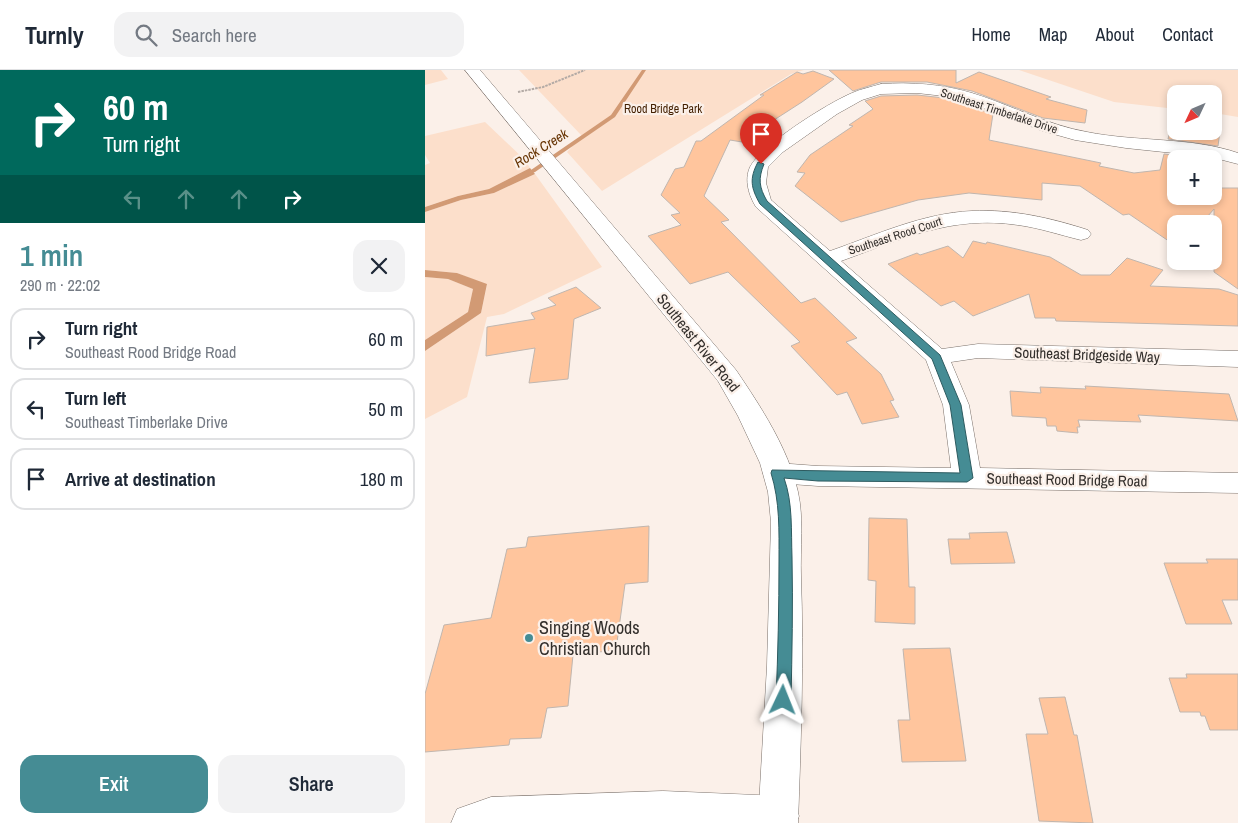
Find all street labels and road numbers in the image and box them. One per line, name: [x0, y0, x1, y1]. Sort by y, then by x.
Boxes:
street label: Southeast Timberlake Drive: [938, 85, 1060, 137]
street label: Southeast Rood Court: [846, 213, 944, 259]
street label: Southeast River Road: [652, 289, 745, 396]
street label: Southeast Bridgeside Way: [1014, 341, 1161, 368]
street label: Southeast Rood Bridge Road: [986, 468, 1148, 491]

